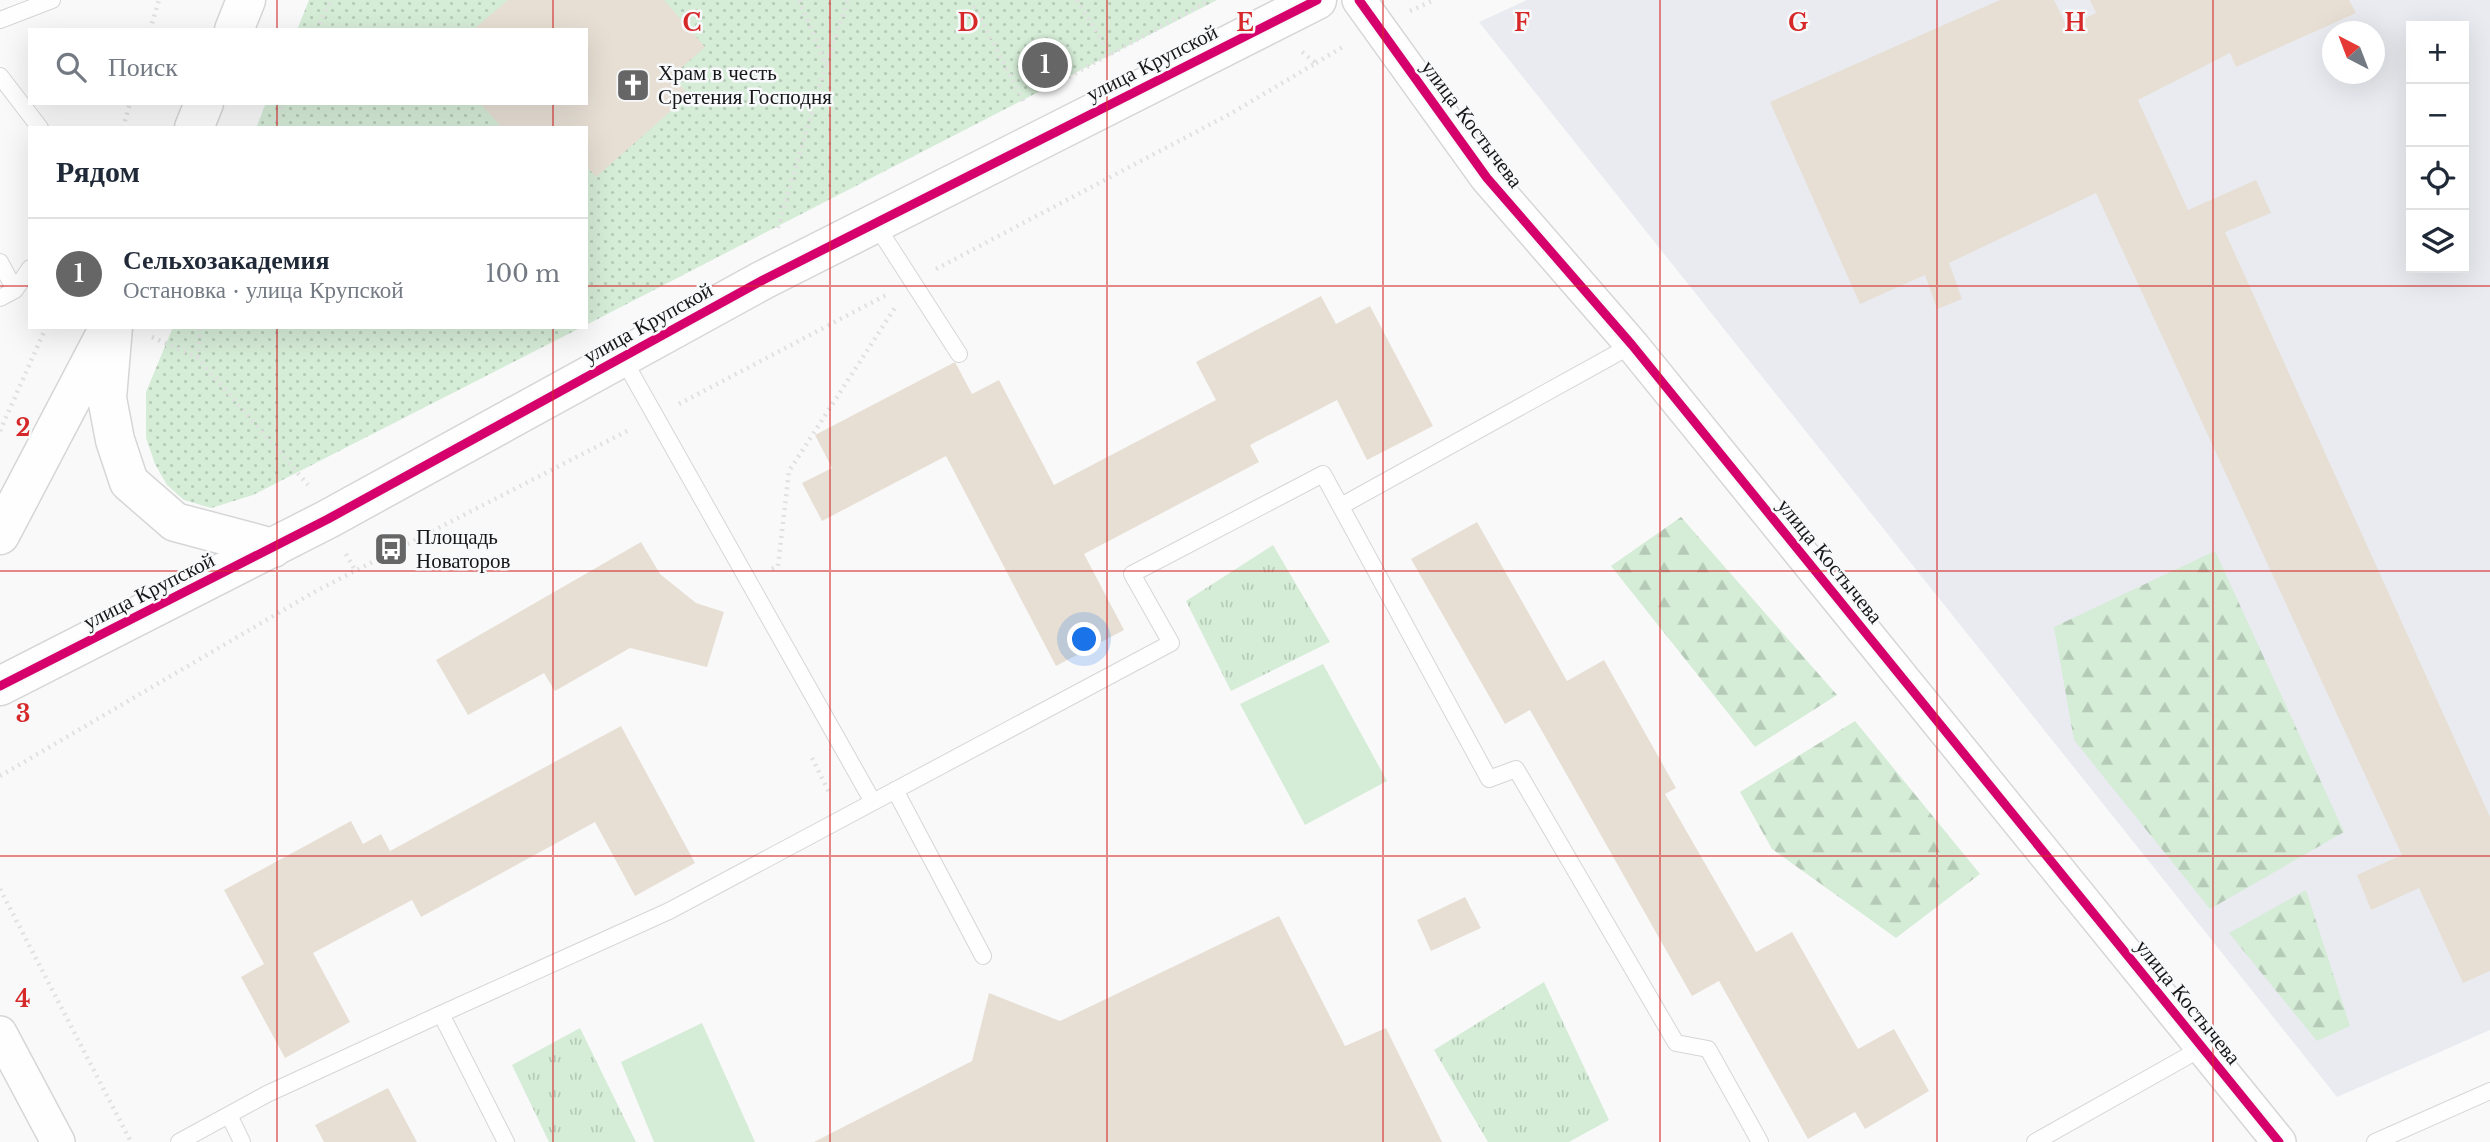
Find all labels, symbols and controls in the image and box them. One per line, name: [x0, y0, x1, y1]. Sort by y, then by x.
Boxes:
text: C: [683, 9, 701, 37]
text: D: [957, 9, 979, 37]
text: E: [1236, 9, 1254, 37]
text: F: [1514, 9, 1530, 37]
text: G: [1788, 9, 1808, 37]
text: H: [2064, 9, 2086, 37]
street label: улица Крупской: [1082, 19, 1222, 107]
north arrow: [2322, 21, 2385, 84]
map controls: [2406, 21, 2469, 273]
button: +: [2406, 21, 2469, 84]
search box: [28, 28, 588, 105]
pin: 1: [1022, 39, 1068, 91]
icon: search: [52, 48, 90, 86]
text: Поиск: [108, 51, 178, 83]
street label: улица Костычева: [1415, 55, 1529, 194]
place label: Храм в честь Сретения Господня: [658, 60, 832, 110]
church icon: Храм в честь Сретения Господня: [614, 66, 652, 104]
button: −: [2406, 84, 2469, 147]
button: locate: [2406, 147, 2469, 210]
text: Рядом: [56, 153, 140, 190]
button: layers: [2406, 210, 2469, 273]
text: Сельхозакадемия: [123, 244, 329, 276]
text: 1: [74, 260, 84, 288]
text: 100 m: [486, 260, 560, 288]
text: Остановка · улица Крупской: [123, 276, 404, 304]
street label: улица Крупской: [579, 277, 717, 369]
text: 2: [16, 414, 30, 442]
street label: улица Костычева: [1772, 493, 1889, 629]
place label: Площадь Новаторов: [416, 524, 510, 574]
bus stop icon: Площадь Новаторов: [372, 530, 410, 568]
street label: улица Крупской: [79, 547, 219, 635]
your location: [1067, 622, 1101, 656]
text: 3: [16, 700, 30, 728]
street label: улица Костычева: [2130, 934, 2247, 1070]
text: 4: [15, 985, 31, 1013]

